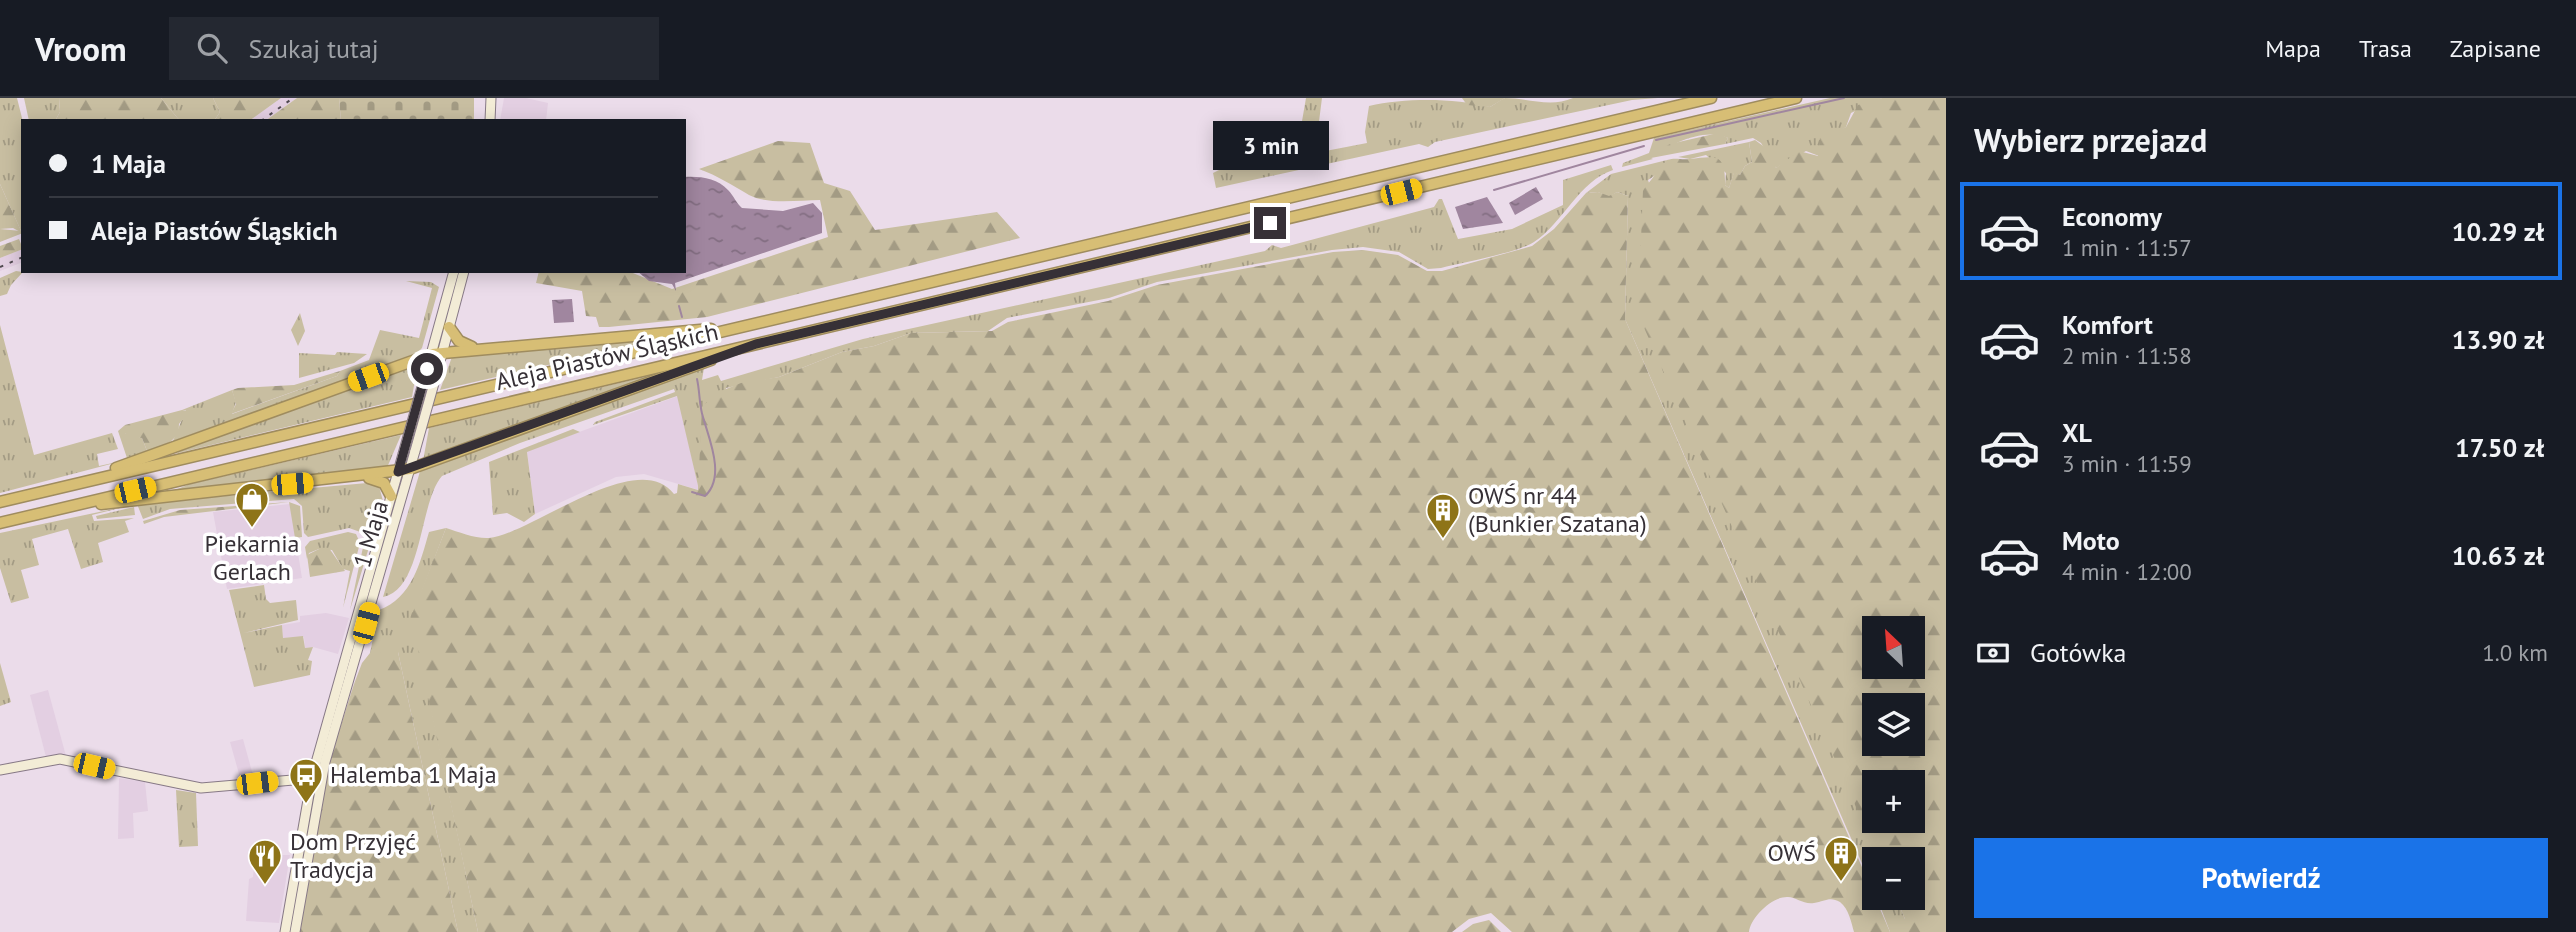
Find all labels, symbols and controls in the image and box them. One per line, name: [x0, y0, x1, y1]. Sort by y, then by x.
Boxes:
search box: [169, 17, 659, 80]
text: Vroom: [35, 27, 127, 70]
icon: search: [193, 29, 231, 67]
text: Szukaj tutaj: [249, 32, 379, 65]
text: Mapa: [2265, 33, 2321, 64]
text: Trasa: [2359, 33, 2412, 64]
text: Zapisane: [2450, 33, 2541, 64]
text: Wybierz przejazd: [1974, 119, 2207, 161]
callout: 3 min: [1212, 122, 1328, 170]
text: 3 min: [1243, 131, 1299, 160]
text: 1 Maja: [91, 147, 166, 180]
car: [1379, 177, 1424, 207]
icon: car: [1978, 200, 2041, 263]
text: Economy: [2062, 200, 2162, 233]
route end: [1254, 207, 1286, 239]
text: Aleja Piastów Śląskich: [91, 214, 338, 247]
text: 10.29 zł: [2452, 215, 2544, 248]
text: 1 min · 11:57: [2062, 233, 2192, 262]
icon: car: [1978, 308, 2041, 371]
text: Komfort: [2062, 308, 2153, 341]
street label: Aleja Piastów Śląskich: [493, 316, 721, 397]
text: 13.90 zł: [2452, 323, 2544, 356]
text: 2 min · 11:58: [2062, 341, 2192, 370]
route start: [411, 353, 443, 385]
car: [345, 360, 392, 394]
icon: car: [1978, 416, 2041, 479]
text: XL: [2062, 416, 2092, 449]
text: 17.50 zł: [2455, 431, 2544, 464]
text: 3 min · 11:59: [2062, 449, 2192, 478]
car: [271, 472, 314, 496]
car: [113, 475, 158, 505]
shop icon: Piekarnia Gerlach: [233, 480, 271, 529]
place label: OWŚ nr 44 (Bunkier Szatana): [1468, 480, 1647, 539]
building icon: OWŚ nr 44 (Bunkier Szatana): [1424, 491, 1462, 540]
street label: 1 Maja: [346, 497, 395, 571]
icon: car: [1978, 524, 2041, 587]
text: Moto: [2062, 524, 2120, 557]
place label: Piekarnia Gerlach: [204, 528, 300, 587]
text: 10.63 zł: [2452, 539, 2544, 572]
text: 4 min · 12:00: [2062, 557, 2192, 586]
car: [351, 600, 382, 646]
north arrow: [1862, 616, 1925, 679]
map controls: [1862, 616, 1925, 910]
icon: cash: [1974, 634, 2012, 672]
text: Gotówka: [2030, 636, 2127, 669]
text: 1.0 km: [2482, 638, 2548, 667]
button: layers: [1862, 693, 1925, 756]
car: [72, 751, 117, 781]
bus stop icon: Halemba 1 Maja: [287, 756, 325, 805]
place label: Halemba 1 Maja: [330, 759, 497, 790]
car: [235, 770, 280, 796]
button: +: [1862, 770, 1925, 833]
place label: Dom Przyjęć Tradycja: [290, 826, 416, 885]
building icon: OWŚ: [1822, 834, 1860, 883]
restaurant icon: Dom Przyjęć Tradycja: [246, 837, 284, 886]
place label: OWŚ: [1767, 837, 1816, 868]
button: Potwierdź: [1974, 838, 2548, 918]
button: −: [1862, 847, 1925, 910]

